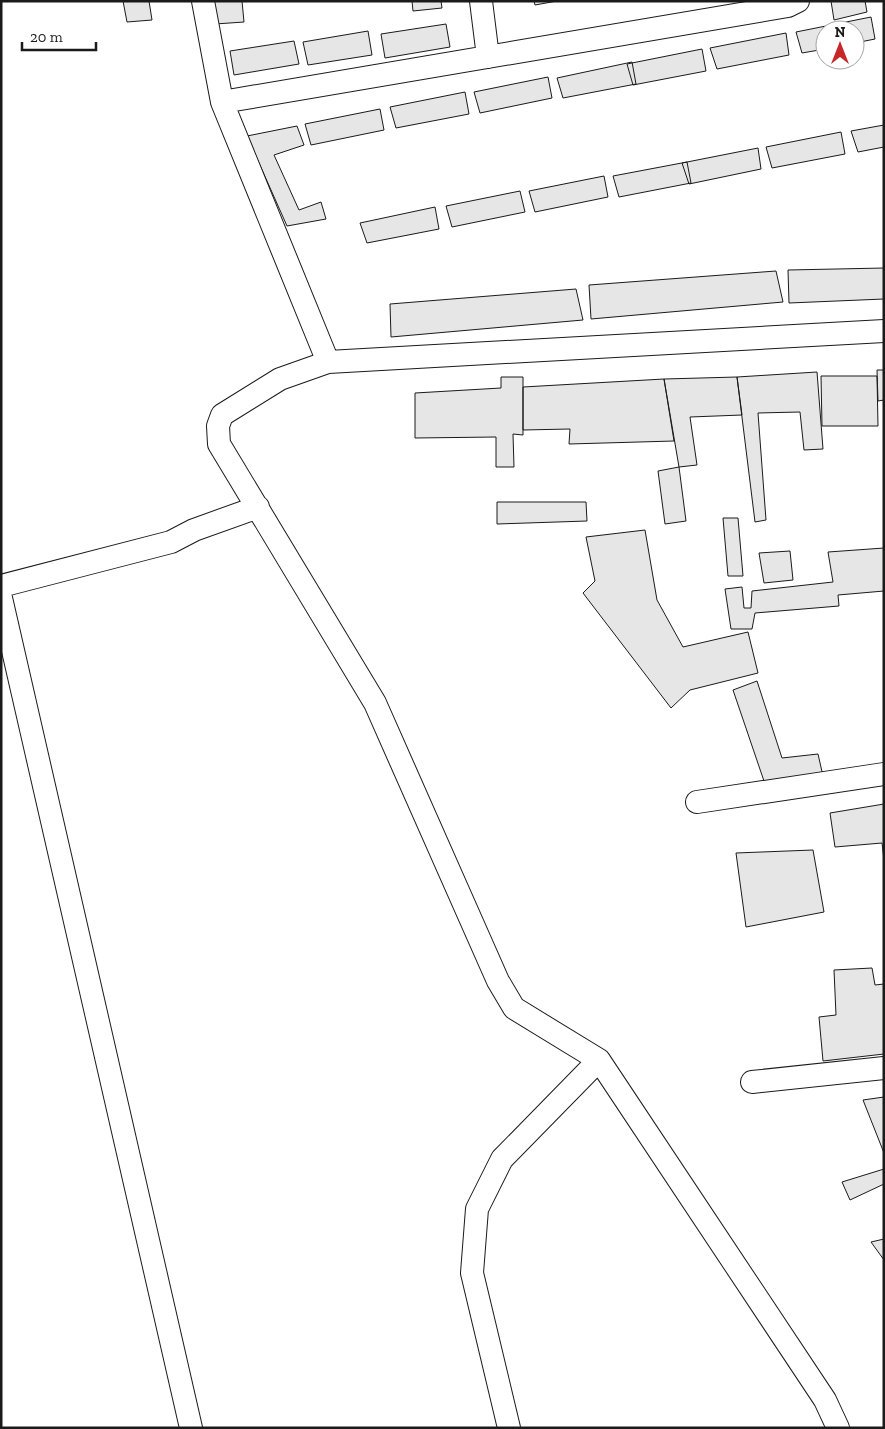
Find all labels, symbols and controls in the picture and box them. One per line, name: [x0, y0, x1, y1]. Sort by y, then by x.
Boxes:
scale bar: [22, 20, 96, 52]
north arrow: [815, 20, 865, 70]
text: N: [835, 24, 846, 41]
text: 20 m: [30, 28, 63, 46]

